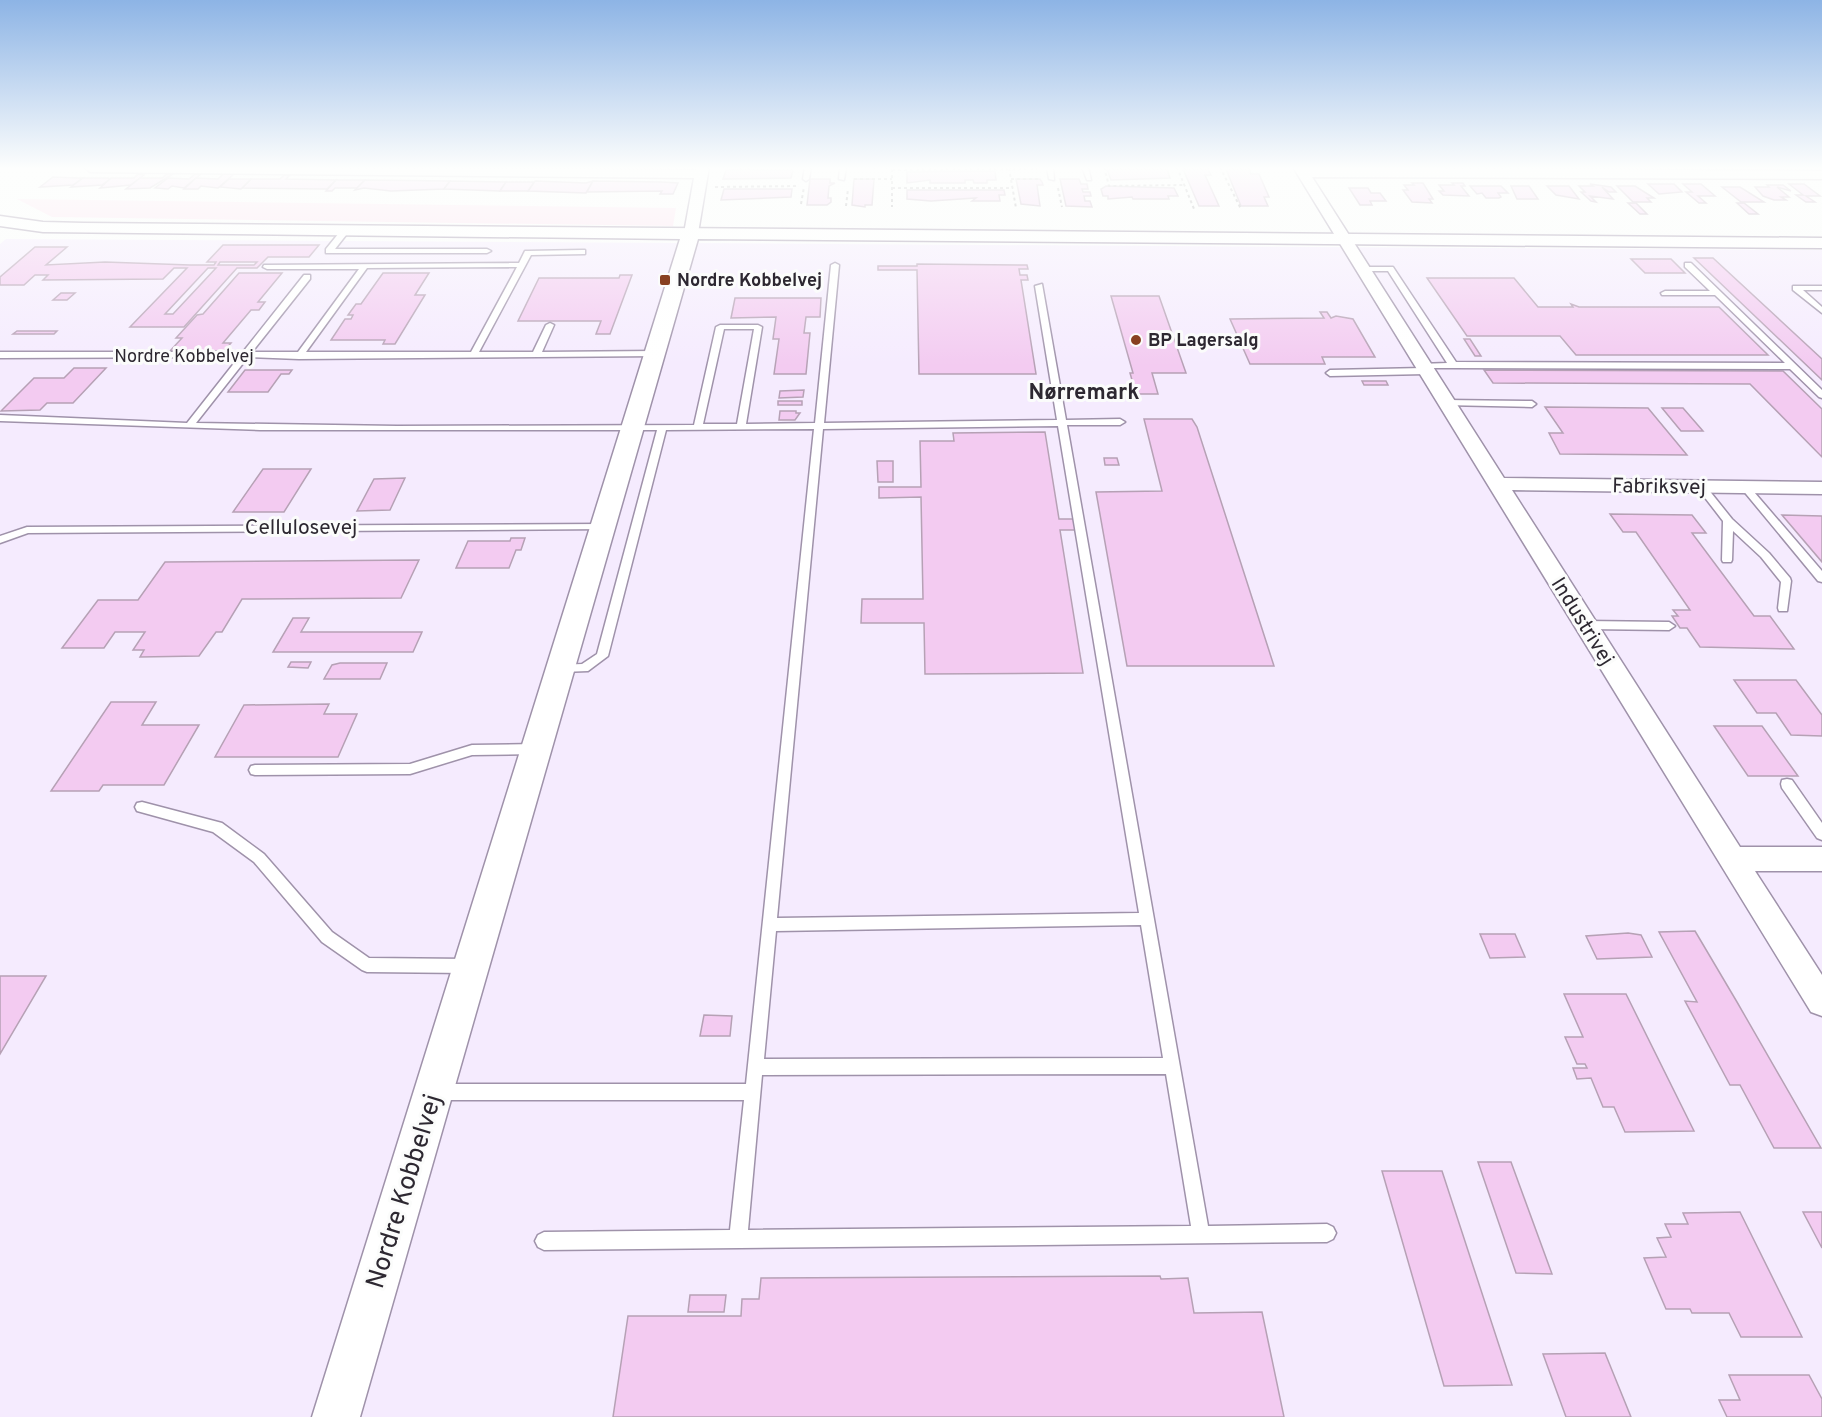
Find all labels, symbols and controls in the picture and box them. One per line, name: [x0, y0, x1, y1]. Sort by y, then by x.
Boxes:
place label: Nordre Kobbelvej: [677, 270, 822, 293]
marker: Nordre Kobbelvej: [658, 273, 672, 287]
place label: BP Lagersalg: [1148, 330, 1259, 353]
marker: BP Lagersalg: [1129, 333, 1143, 347]
street label: Nordre Kobbelvej: [114, 346, 254, 369]
district label: Nørremark: [1029, 380, 1139, 407]
street label: Fabriksvej: [1612, 473, 1706, 502]
street label: Cellulosevej: [245, 515, 357, 542]
street label: Industrivej: [1544, 573, 1619, 671]
street label: Nordre Kobbelvej: [360, 1090, 451, 1293]

